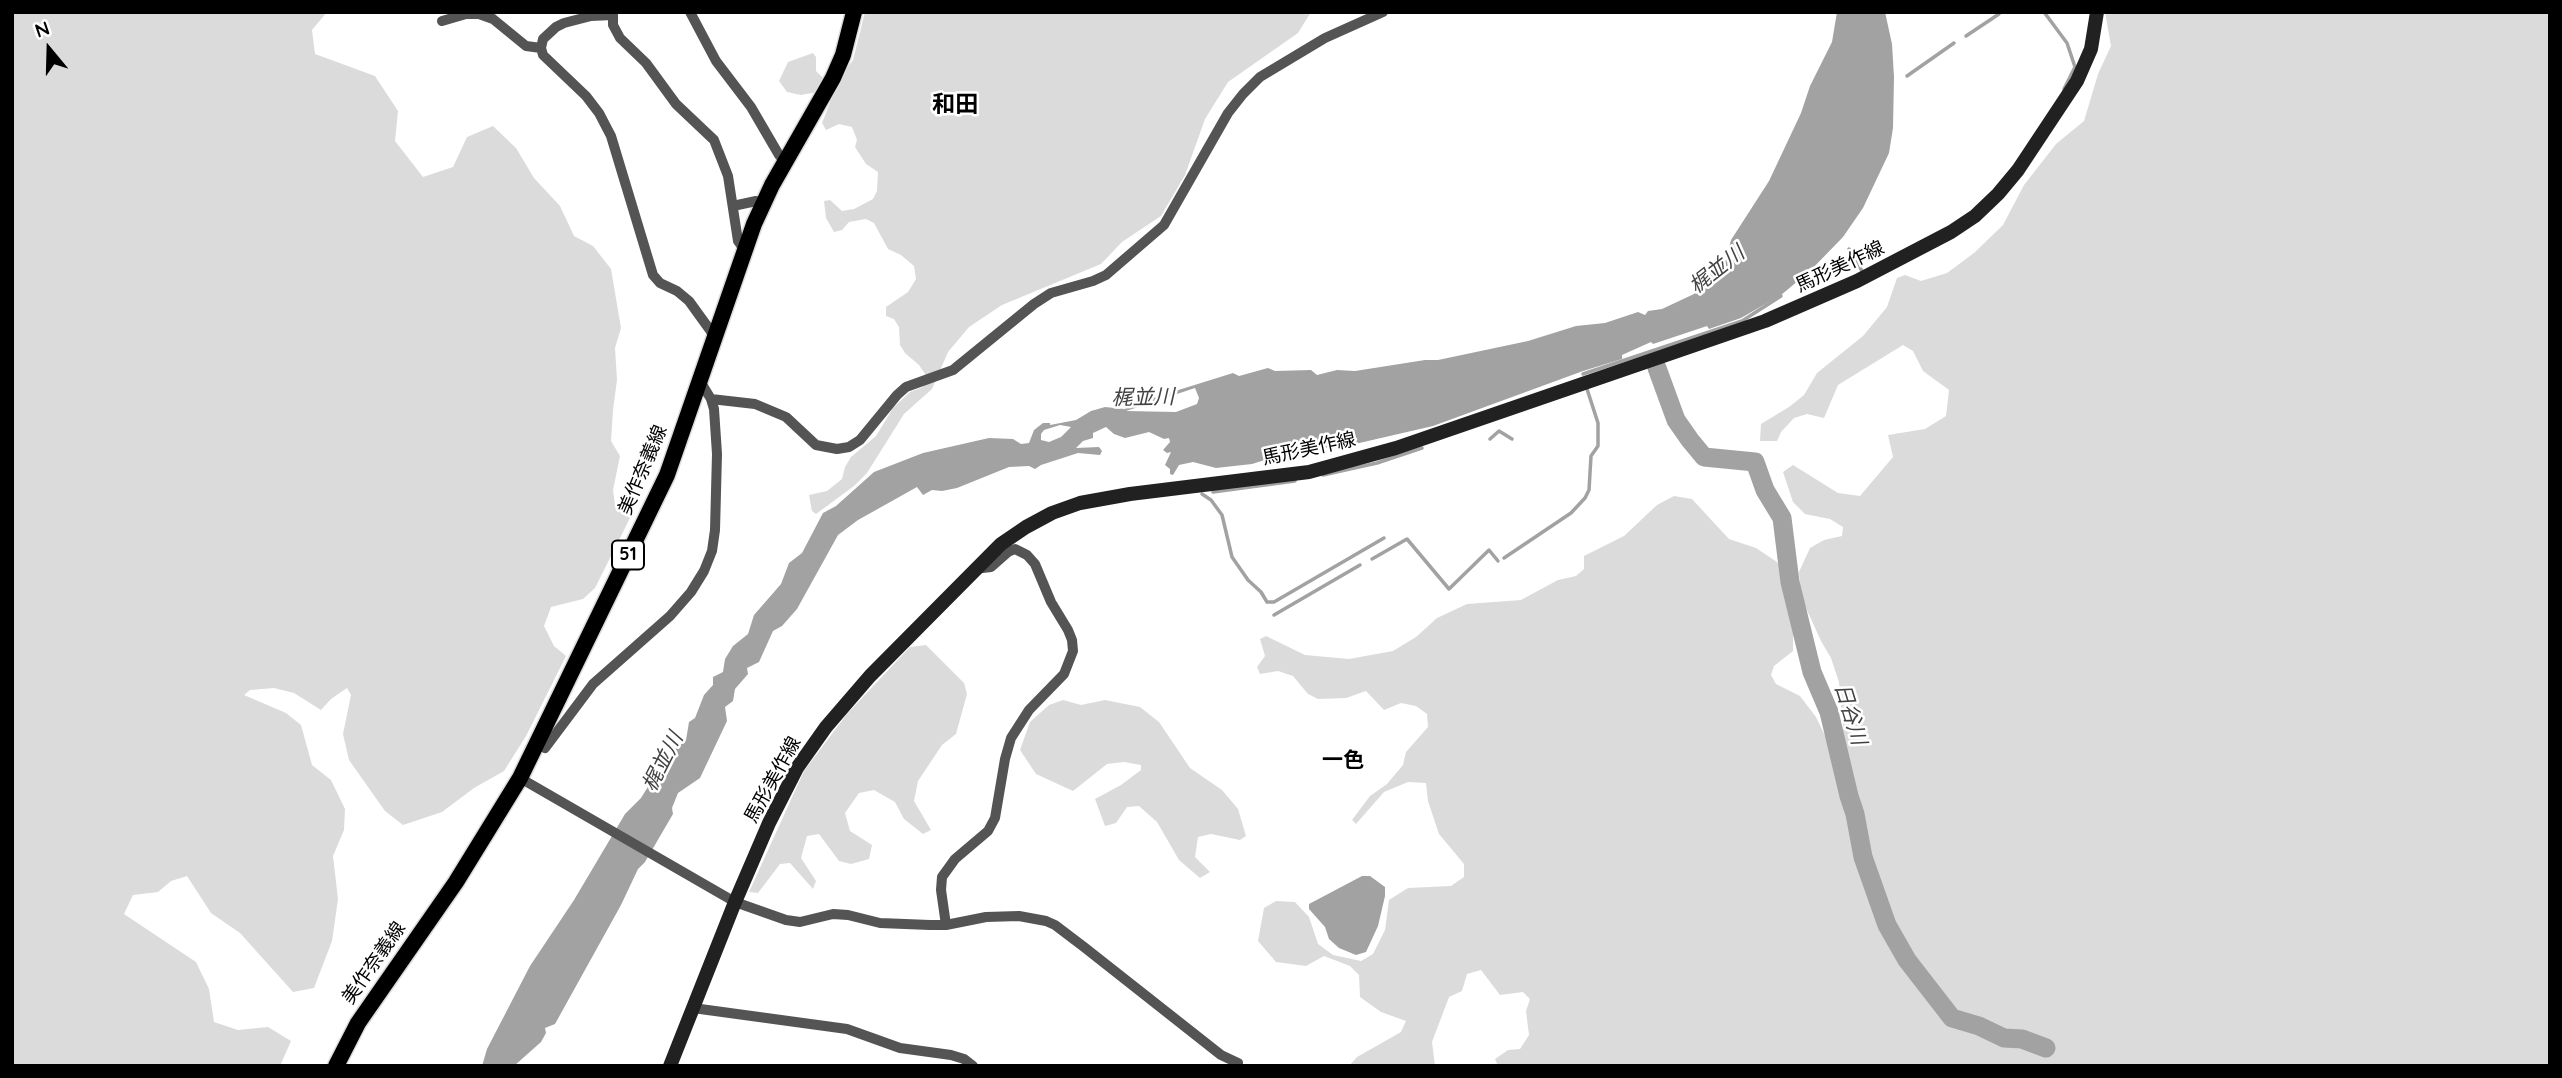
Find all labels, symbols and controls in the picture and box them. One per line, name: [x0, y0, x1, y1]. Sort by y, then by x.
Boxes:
north arrow: [14, 14, 84, 84]
text: N: [32, 16, 53, 43]
district label: 和田: [932, 91, 978, 119]
street label: 馬形美作線: [1792, 237, 1888, 297]
water label: 梶並川: [1684, 241, 1750, 299]
water label: 梶並川: [1111, 385, 1175, 411]
street label: 美作奈義線: [614, 422, 672, 518]
street label: 馬形美作線: [1260, 428, 1358, 470]
road number: 51: [612, 540, 644, 570]
water label: 日谷川: [1829, 680, 1871, 748]
water label: 梶並川: [637, 728, 689, 796]
street label: 馬形美作線: [740, 733, 806, 827]
district label: 一色: [1322, 748, 1364, 774]
street label: 美作奈義線: [337, 918, 411, 1008]

